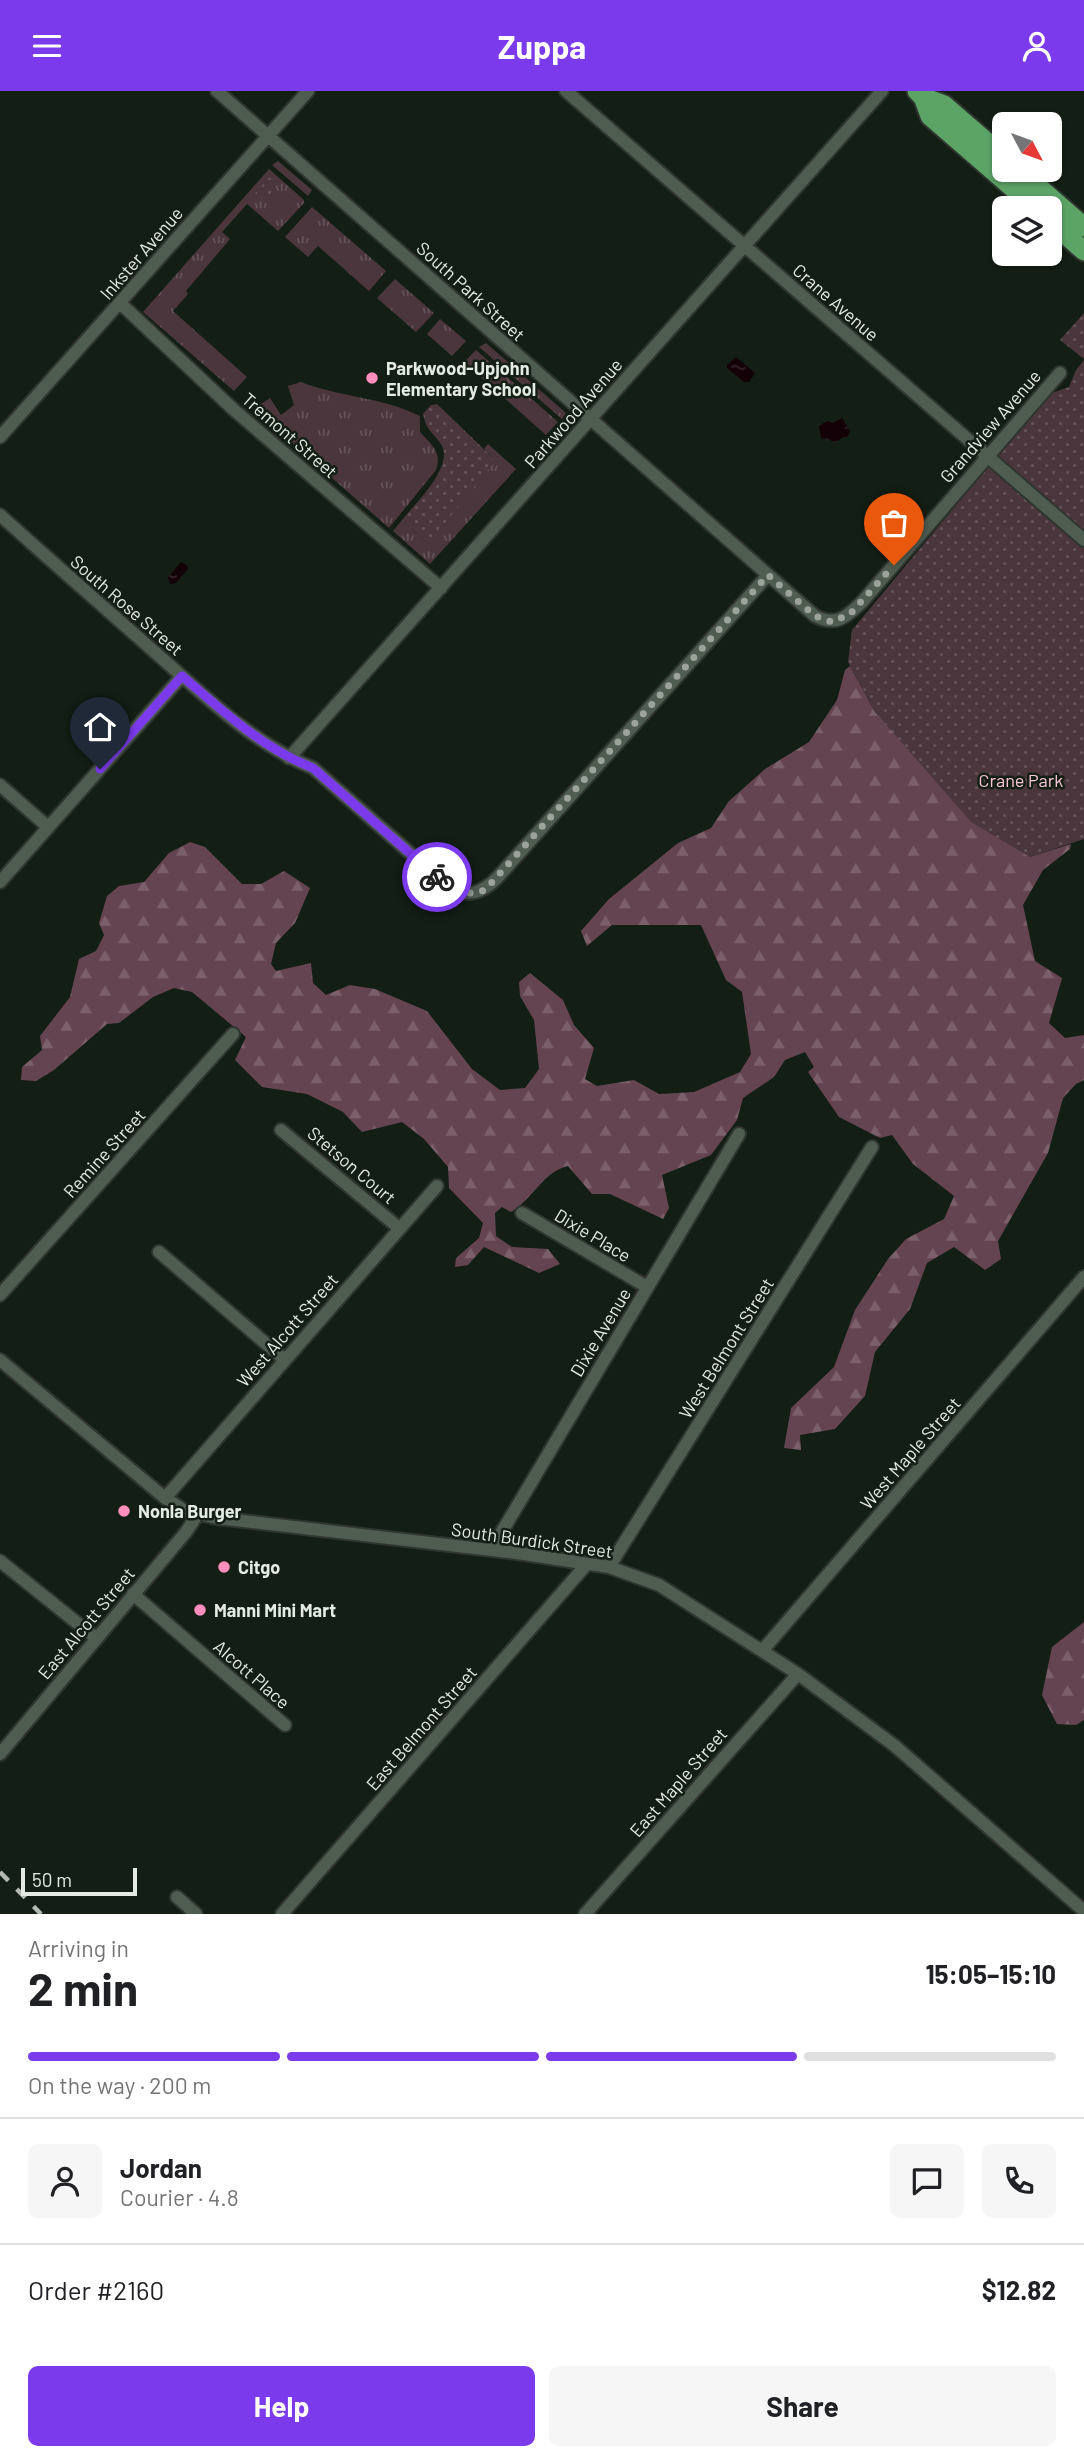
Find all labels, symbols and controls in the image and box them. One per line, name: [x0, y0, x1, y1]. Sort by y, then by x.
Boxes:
icon: menu: [28, 27, 66, 65]
text: Zuppa: [498, 27, 586, 65]
icon: person: [1018, 27, 1056, 65]
north arrow: [992, 112, 1062, 182]
map controls: [992, 112, 1062, 266]
button: layers: [992, 196, 1062, 266]
street label: Inkster Avenue: [95, 202, 187, 304]
street label: South Park Street: [412, 237, 530, 345]
street label: Crane Avenue: [789, 259, 883, 345]
street label: Parkwood Avenue: [519, 354, 627, 472]
place label: Parkwood-Upjohn Elementary School: [386, 357, 536, 400]
street label: Grandview Avenue: [935, 365, 1045, 487]
marker: Parkwood-Upjohn Elementary School: [364, 370, 380, 386]
street label: Tremont Street: [238, 388, 342, 482]
pin: [864, 493, 924, 565]
icon: bag: [875, 504, 913, 542]
street label: South Rose Street: [66, 550, 188, 660]
pin: [70, 697, 130, 769]
icon: home: [81, 708, 119, 746]
park label: Crane Park: [979, 769, 1063, 791]
courier: [402, 842, 472, 912]
icon: bike: [418, 858, 456, 896]
street label: Remine Street: [58, 1104, 150, 1202]
street label: Stetson Court: [303, 1122, 401, 1208]
street label: Dixie Place: [551, 1204, 635, 1266]
street label: West Alcott Street: [232, 1269, 342, 1391]
street label: West Belmont Street: [674, 1274, 778, 1422]
street label: Dixie Avenue: [565, 1284, 635, 1380]
street label: West Maple Street: [855, 1392, 965, 1514]
place label: Nonla Burger: [138, 1500, 242, 1522]
marker: Nonla Burger: [116, 1503, 132, 1519]
street label: South Burdick Street: [450, 1518, 614, 1562]
place label: Citgo: [238, 1556, 280, 1578]
marker: Citgo: [216, 1559, 232, 1575]
street label: East Alcott Street: [33, 1563, 139, 1683]
place label: Manni Mini Mart: [214, 1599, 336, 1621]
marker: Manni Mini Mart: [192, 1602, 208, 1618]
street label: Alcott Place: [209, 1635, 295, 1713]
street label: East Belmont Street: [361, 1661, 481, 1795]
street label: East Maple Street: [625, 1723, 731, 1841]
scale bar: [21, 1865, 136, 1897]
text: 50 m: [32, 1868, 72, 1891]
text: Arriving in: [28, 1934, 129, 1962]
text: 15:05–15:10: [925, 1958, 1056, 1989]
text: 2 min: [28, 1960, 138, 2015]
text: On the way · 200 m: [28, 2071, 211, 2099]
button: person: [28, 2144, 102, 2218]
button: chat: [890, 2144, 964, 2218]
button: phone: [982, 2144, 1056, 2218]
text: Jordan: [120, 2152, 202, 2183]
text: Courier · 4.8: [120, 2183, 239, 2211]
text: Order #2160: [28, 2274, 164, 2305]
text: $12.82: [982, 2274, 1056, 2305]
button: Help: [28, 2366, 535, 2446]
button: Share: [549, 2366, 1056, 2446]

